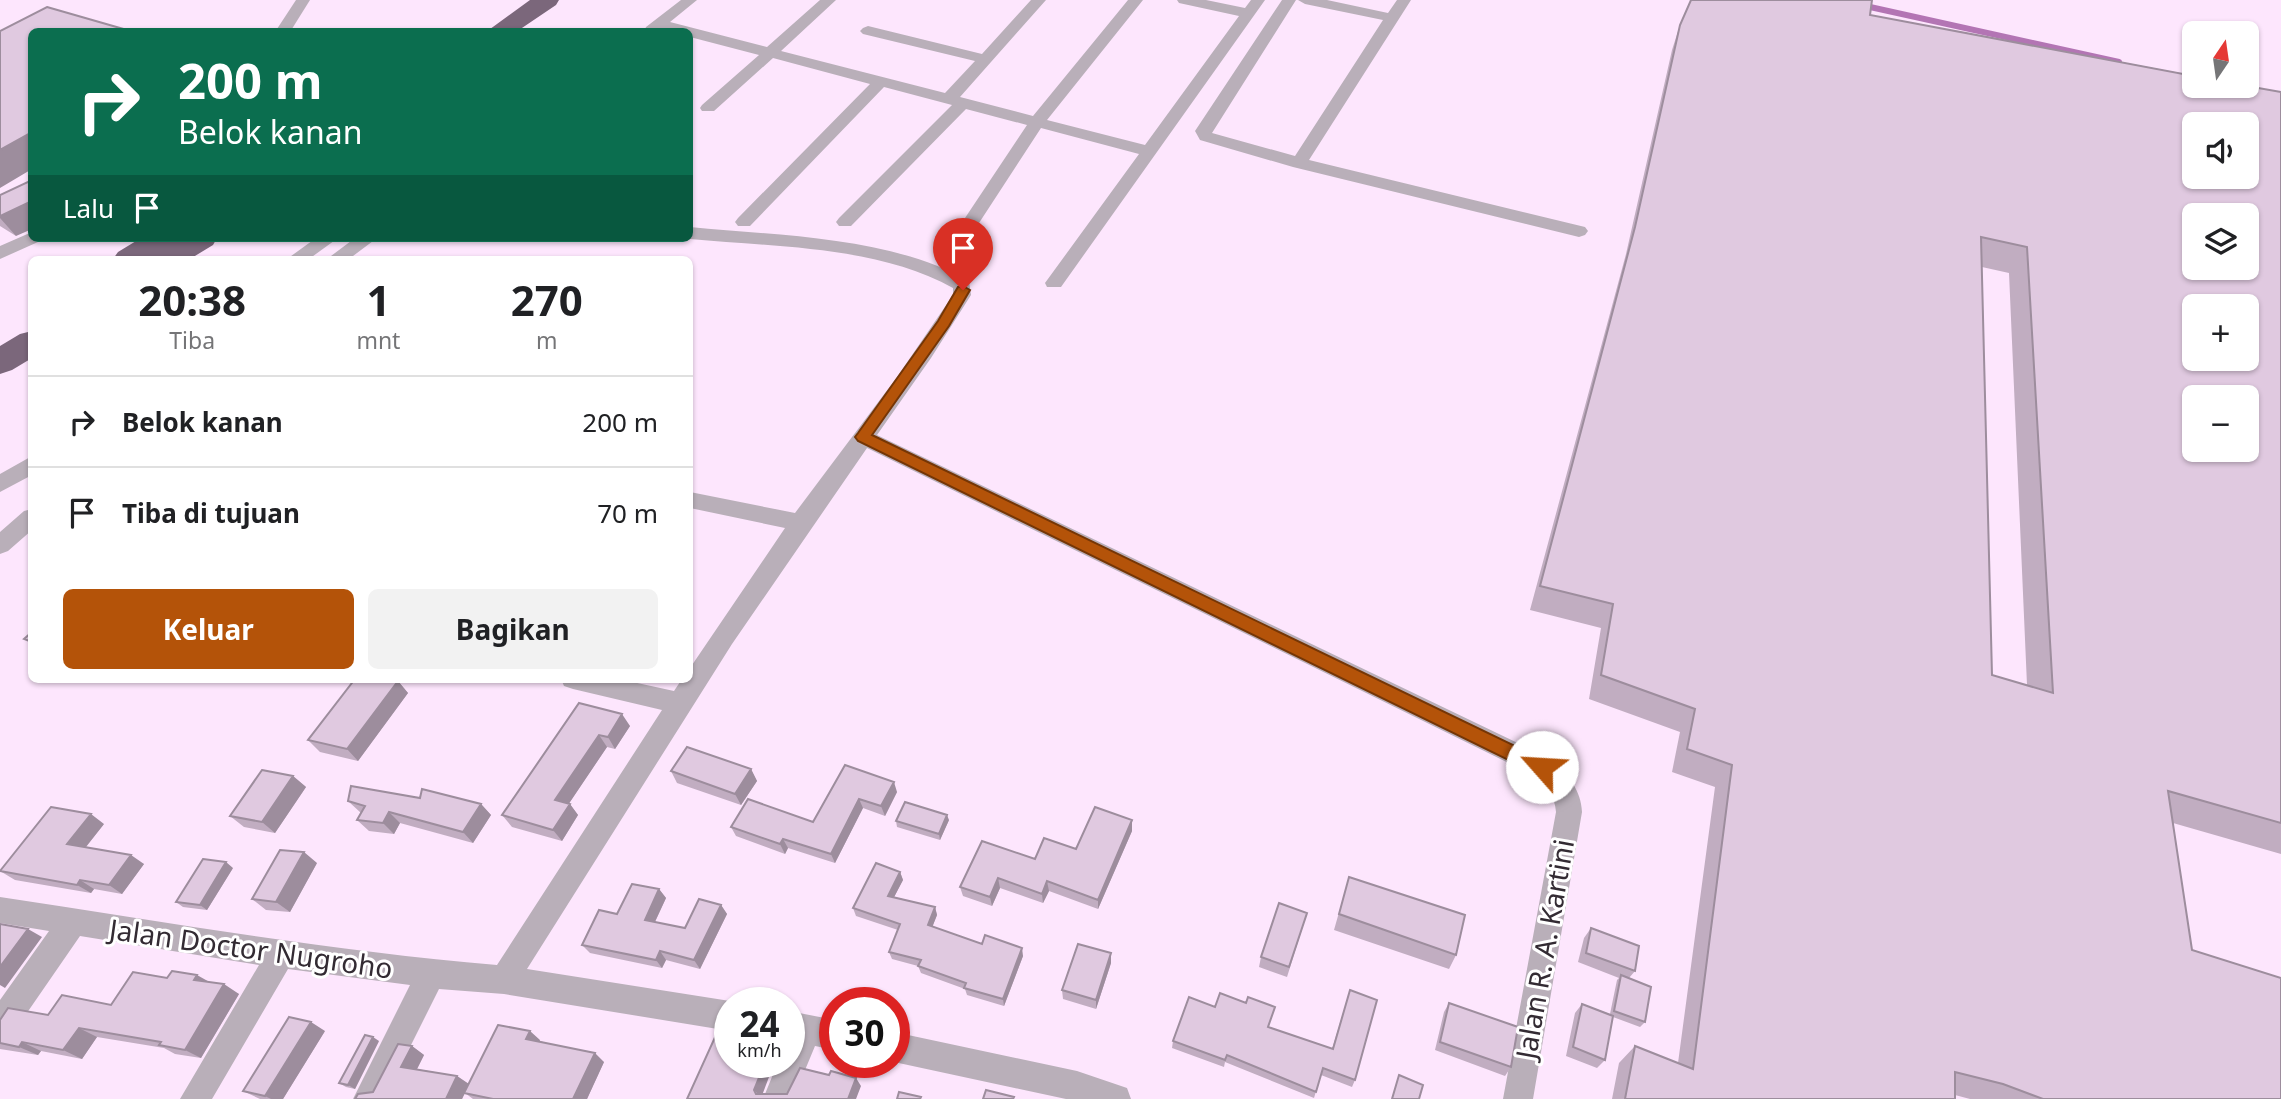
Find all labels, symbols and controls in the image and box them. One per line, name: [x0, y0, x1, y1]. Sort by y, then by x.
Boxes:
north arrow: [2182, 21, 2259, 98]
map controls: [2182, 21, 2259, 462]
text: 200 m: [178, 47, 323, 113]
icon: right: [63, 56, 154, 147]
text: Belok kanan: [178, 110, 362, 153]
button: sound: [2182, 112, 2259, 189]
icon: arrive: [128, 189, 166, 227]
text: Lalu: [63, 190, 114, 226]
button: layers: [2182, 203, 2259, 280]
pin: [933, 218, 993, 290]
icon: arrive: [944, 229, 982, 267]
text: 20:38: [138, 271, 246, 328]
text: 1: [366, 271, 390, 328]
text: 270: [511, 271, 583, 328]
button: +: [2182, 294, 2259, 371]
text: Tiba: [169, 324, 215, 356]
text: mnt: [356, 324, 400, 356]
text: m: [536, 324, 557, 356]
button: −: [2182, 385, 2259, 462]
icon: right: [63, 403, 101, 441]
text: Belok kanan: [122, 404, 283, 440]
text: 200 m: [582, 404, 658, 440]
icon: arrive: [63, 494, 101, 532]
text: Tiba di tujuan: [122, 495, 300, 531]
text: 70 m: [597, 495, 658, 531]
button: Keluar: [63, 589, 354, 669]
button: Bagikan: [368, 589, 658, 669]
position arrow: [1505, 730, 1579, 804]
street label: Jalan R. A. Kartini: [1505, 836, 1582, 1065]
street label: Jalan Doctor Nugroho: [104, 909, 395, 987]
speed limit sign: 30: [819, 987, 910, 1078]
text: 24: [739, 1000, 780, 1047]
text: km/h: [737, 1038, 782, 1062]

